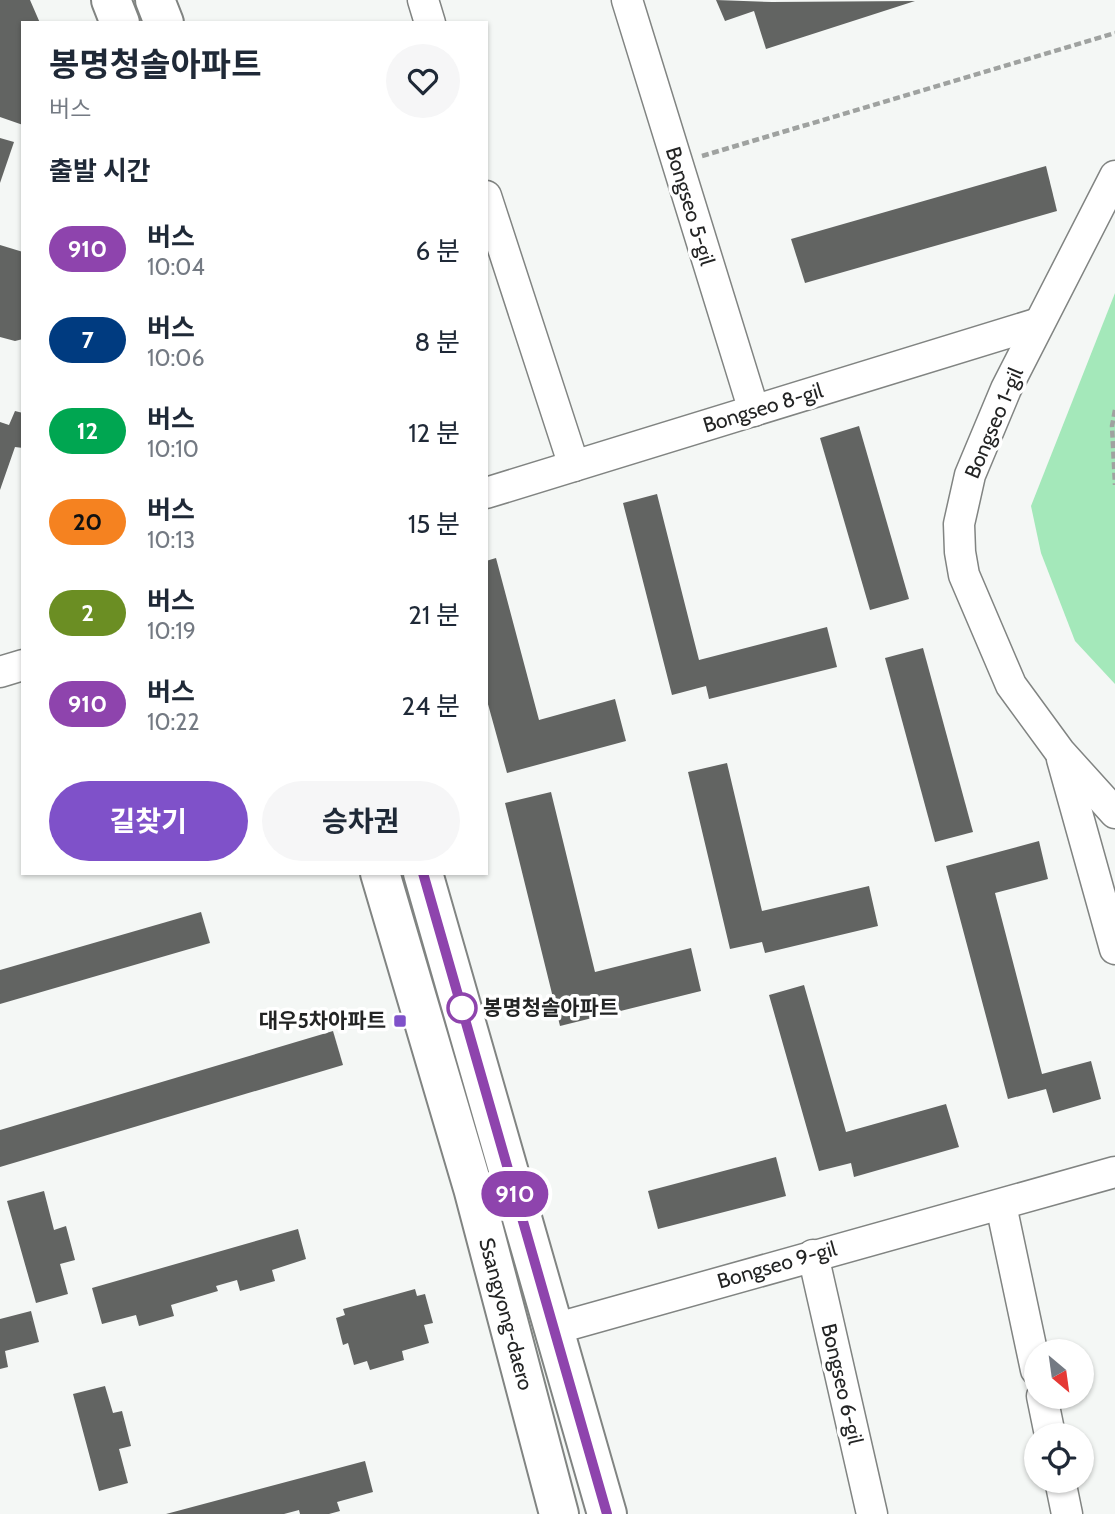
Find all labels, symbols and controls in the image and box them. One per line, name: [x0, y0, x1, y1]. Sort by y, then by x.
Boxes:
text: 봉명청솔아파트: [49, 44, 262, 84]
button: heart: [386, 44, 460, 118]
text: 버스: [49, 95, 91, 123]
street label: Bongseo 5-gil: [661, 144, 720, 268]
text: 출발 시간: [49, 155, 151, 187]
text: 버스: [147, 221, 195, 253]
text: 910: [68, 234, 107, 263]
text: 6 분: [415, 235, 460, 267]
text: 10:04: [147, 253, 205, 281]
text: 버스: [147, 312, 195, 344]
text: 7: [81, 325, 94, 354]
text: 8 분: [414, 326, 460, 358]
text: 10:06: [147, 344, 204, 372]
street label: Bongseo 1-gil: [959, 364, 1028, 482]
street label: Bongseo 8-gil: [700, 377, 826, 438]
text: 버스: [147, 403, 195, 435]
text: 12: [77, 416, 98, 445]
text: 12 분: [408, 417, 460, 449]
text: 10:10: [147, 435, 199, 463]
text: 버스: [147, 494, 195, 526]
text: 20: [73, 507, 102, 536]
text: 15 분: [408, 508, 460, 540]
text: 10:13: [147, 526, 195, 554]
text: 버스: [147, 585, 195, 617]
text: 2: [81, 598, 94, 627]
text: 21 분: [408, 599, 460, 631]
text: 10:19: [147, 617, 196, 645]
text: 버스: [147, 676, 195, 708]
text: 910: [68, 689, 107, 718]
text: 24 분: [402, 690, 460, 722]
text: 10:22: [147, 708, 199, 736]
button: 길찾기: [49, 781, 248, 861]
button: 승차권: [262, 781, 460, 861]
marker: 봉명청솔아파트: [447, 993, 477, 1023]
place label: 봉명청솔아파트: [483, 995, 618, 1020]
place label: 대우5차아파트: [259, 1008, 386, 1033]
marker: 대우5차아파트: [392, 1013, 408, 1029]
line badge: 910: [475, 1171, 555, 1217]
text: 910: [495, 1179, 535, 1208]
street label: Ssangyong-daero: [474, 1235, 539, 1393]
street label: Bongseo 9-gil: [714, 1236, 840, 1294]
street label: Bongseo 6-gil: [816, 1321, 869, 1447]
north arrow: [1024, 1339, 1094, 1409]
map controls: [1024, 1339, 1094, 1493]
button: locate: [1024, 1423, 1094, 1493]

